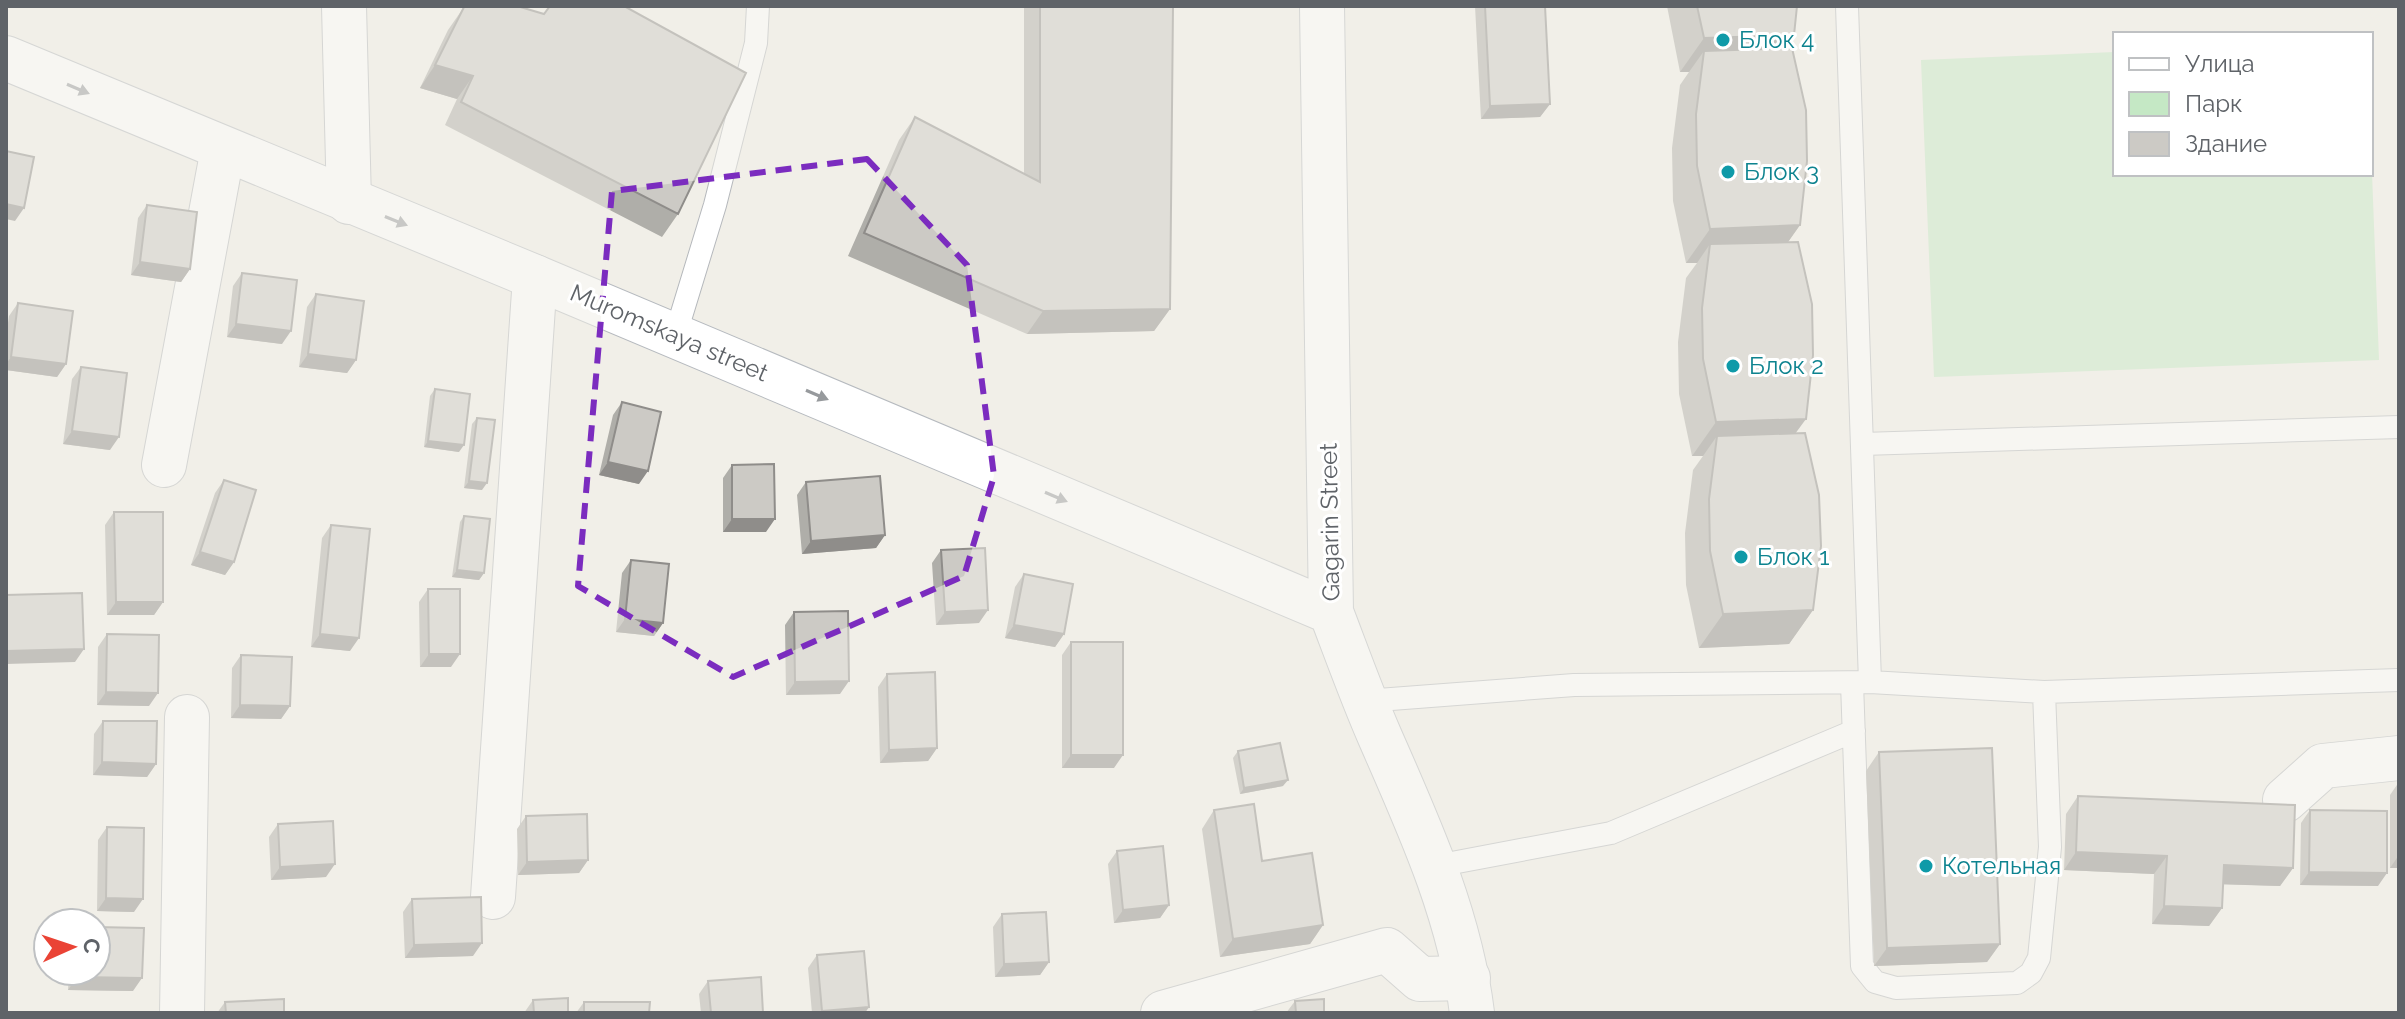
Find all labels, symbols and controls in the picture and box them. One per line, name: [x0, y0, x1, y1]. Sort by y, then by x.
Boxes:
place label: Блок 4: [1739, 25, 1814, 54]
marker: Блок 4: [1714, 31, 1732, 49]
legend: [2113, 32, 2373, 176]
text: Улица: [2185, 49, 2255, 78]
one-way arrow: [66, 82, 90, 95]
text: Парк: [2185, 89, 2243, 118]
text: Здание: [2185, 129, 2267, 158]
place label: Блок 3: [1744, 157, 1819, 186]
marker: Блок 3: [1719, 163, 1737, 181]
one-way arrow: [384, 214, 408, 227]
street label: Muromskaya street: [566, 278, 773, 387]
place label: Блок 2: [1749, 351, 1824, 380]
marker: Блок 2: [1724, 357, 1742, 375]
one-way arrow: [805, 389, 829, 402]
street label: Gagarin Street: [1314, 443, 1345, 601]
one-way arrow: [1044, 490, 1068, 503]
place label: Блок 1: [1757, 542, 1829, 571]
marker: Блок 1: [1732, 548, 1750, 566]
place label: Котельная: [1942, 851, 2061, 880]
marker: Котельная: [1917, 857, 1935, 875]
north arrow: [32, 907, 112, 987]
text: С: [79, 938, 105, 954]

